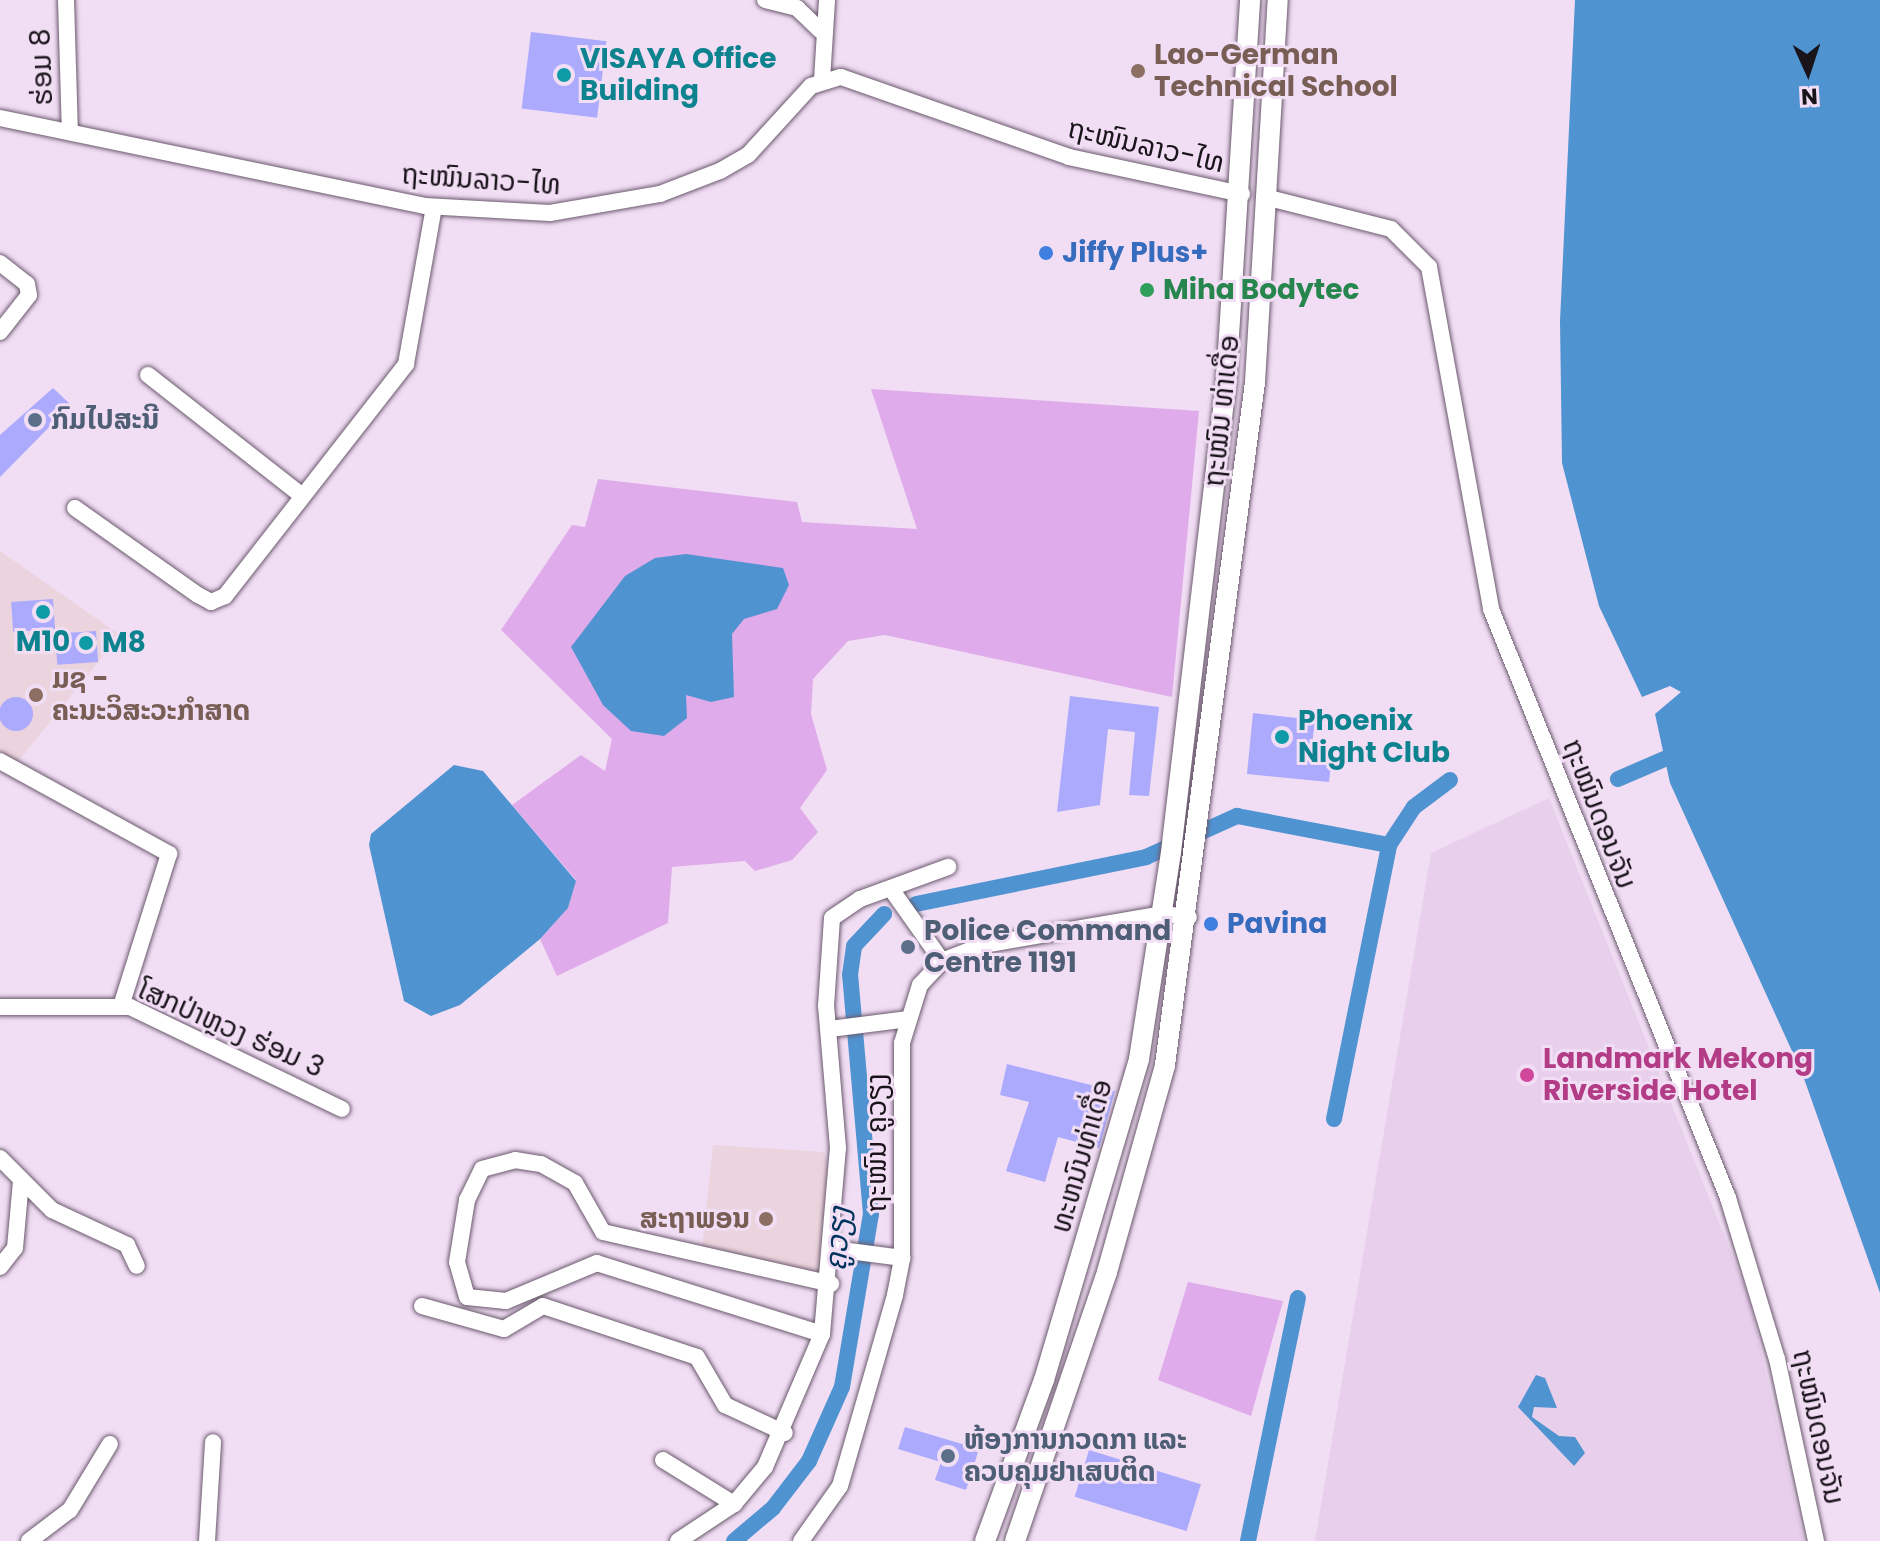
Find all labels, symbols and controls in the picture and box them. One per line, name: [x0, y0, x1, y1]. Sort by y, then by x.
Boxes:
street label: ຮ່ອມ 8: [24, 28, 60, 106]
north arrow: [1768, 32, 1848, 112]
place label: Lao-German Technical School: [1154, 38, 1398, 104]
place label: VISAYA Office Building: [580, 42, 777, 108]
marker: Lao-German Technical School: [1129, 62, 1147, 80]
marker: VISAYA Office Building: [555, 66, 573, 84]
text: N: [1800, 81, 1818, 112]
street label: ຖະໜົນລາວ-ໄທ: [1064, 112, 1228, 180]
street label: ຖະໜົນລາວ-ໄທ: [400, 158, 562, 202]
place label: Jiffy Plus+: [1062, 236, 1208, 270]
marker: Jiffy Plus+: [1037, 244, 1055, 262]
place label: Miha Bodytec: [1163, 273, 1359, 307]
marker: Miha Bodytec: [1138, 281, 1156, 299]
street label: ຖະໝົນ ທ່າເດື່ອ: [1197, 333, 1247, 489]
place label: ກົມໄປສະນີ: [51, 403, 159, 437]
marker: ກົມໄປສະນີ: [26, 411, 44, 429]
marker: M10: [34, 603, 52, 621]
place label: M10: [16, 625, 70, 659]
place label: M8: [102, 626, 146, 660]
marker: M8: [77, 634, 95, 652]
place label: ມຊ - ຄະນະວິສະວະກຳສາດ: [52, 662, 250, 728]
marker: ມຊ - ຄະນະວິສະວະກຳສາດ: [27, 686, 45, 704]
place label: Phoenix Night Club: [1298, 704, 1450, 770]
marker: Phoenix Night Club: [1273, 728, 1291, 746]
street label: ຖະໝົນດອນຈັນ: [1555, 734, 1643, 894]
place label: Pavina: [1227, 907, 1327, 941]
place label: Police Command Centre 1191: [924, 914, 1171, 980]
marker: Pavina: [1202, 915, 1220, 933]
marker: Police Command Centre 1191: [899, 938, 917, 956]
street label: ໂສກປ່າຫຼວງ ຮ່ອມ 3: [133, 973, 329, 1085]
place label: Landmark Mekong Riverside Hotel: [1543, 1042, 1813, 1108]
marker: Landmark Mekong Riverside Hotel: [1518, 1066, 1536, 1084]
street label: ຖະໜົນ ຄູວຽງ: [860, 1073, 894, 1213]
street label: ທະຫນົນທ່າເດື່ອ: [1044, 1075, 1120, 1237]
place label: ສະຖາພອນ: [640, 1202, 750, 1236]
water label: ຄູວຽງ: [818, 1206, 858, 1272]
marker: ສະຖາພອນ: [757, 1210, 775, 1228]
street label: ຖະໝົນດອນຈັນ: [1785, 1346, 1851, 1508]
place label: ຫ້ອງການກວດກາ ແລະ ຄວບຄຸມຢາເສບຕິດ: [964, 1423, 1187, 1489]
marker: ຫ້ອງການກວດກາ ແລະ ຄວບຄຸມຢາເສບຕິດ: [939, 1447, 957, 1465]

